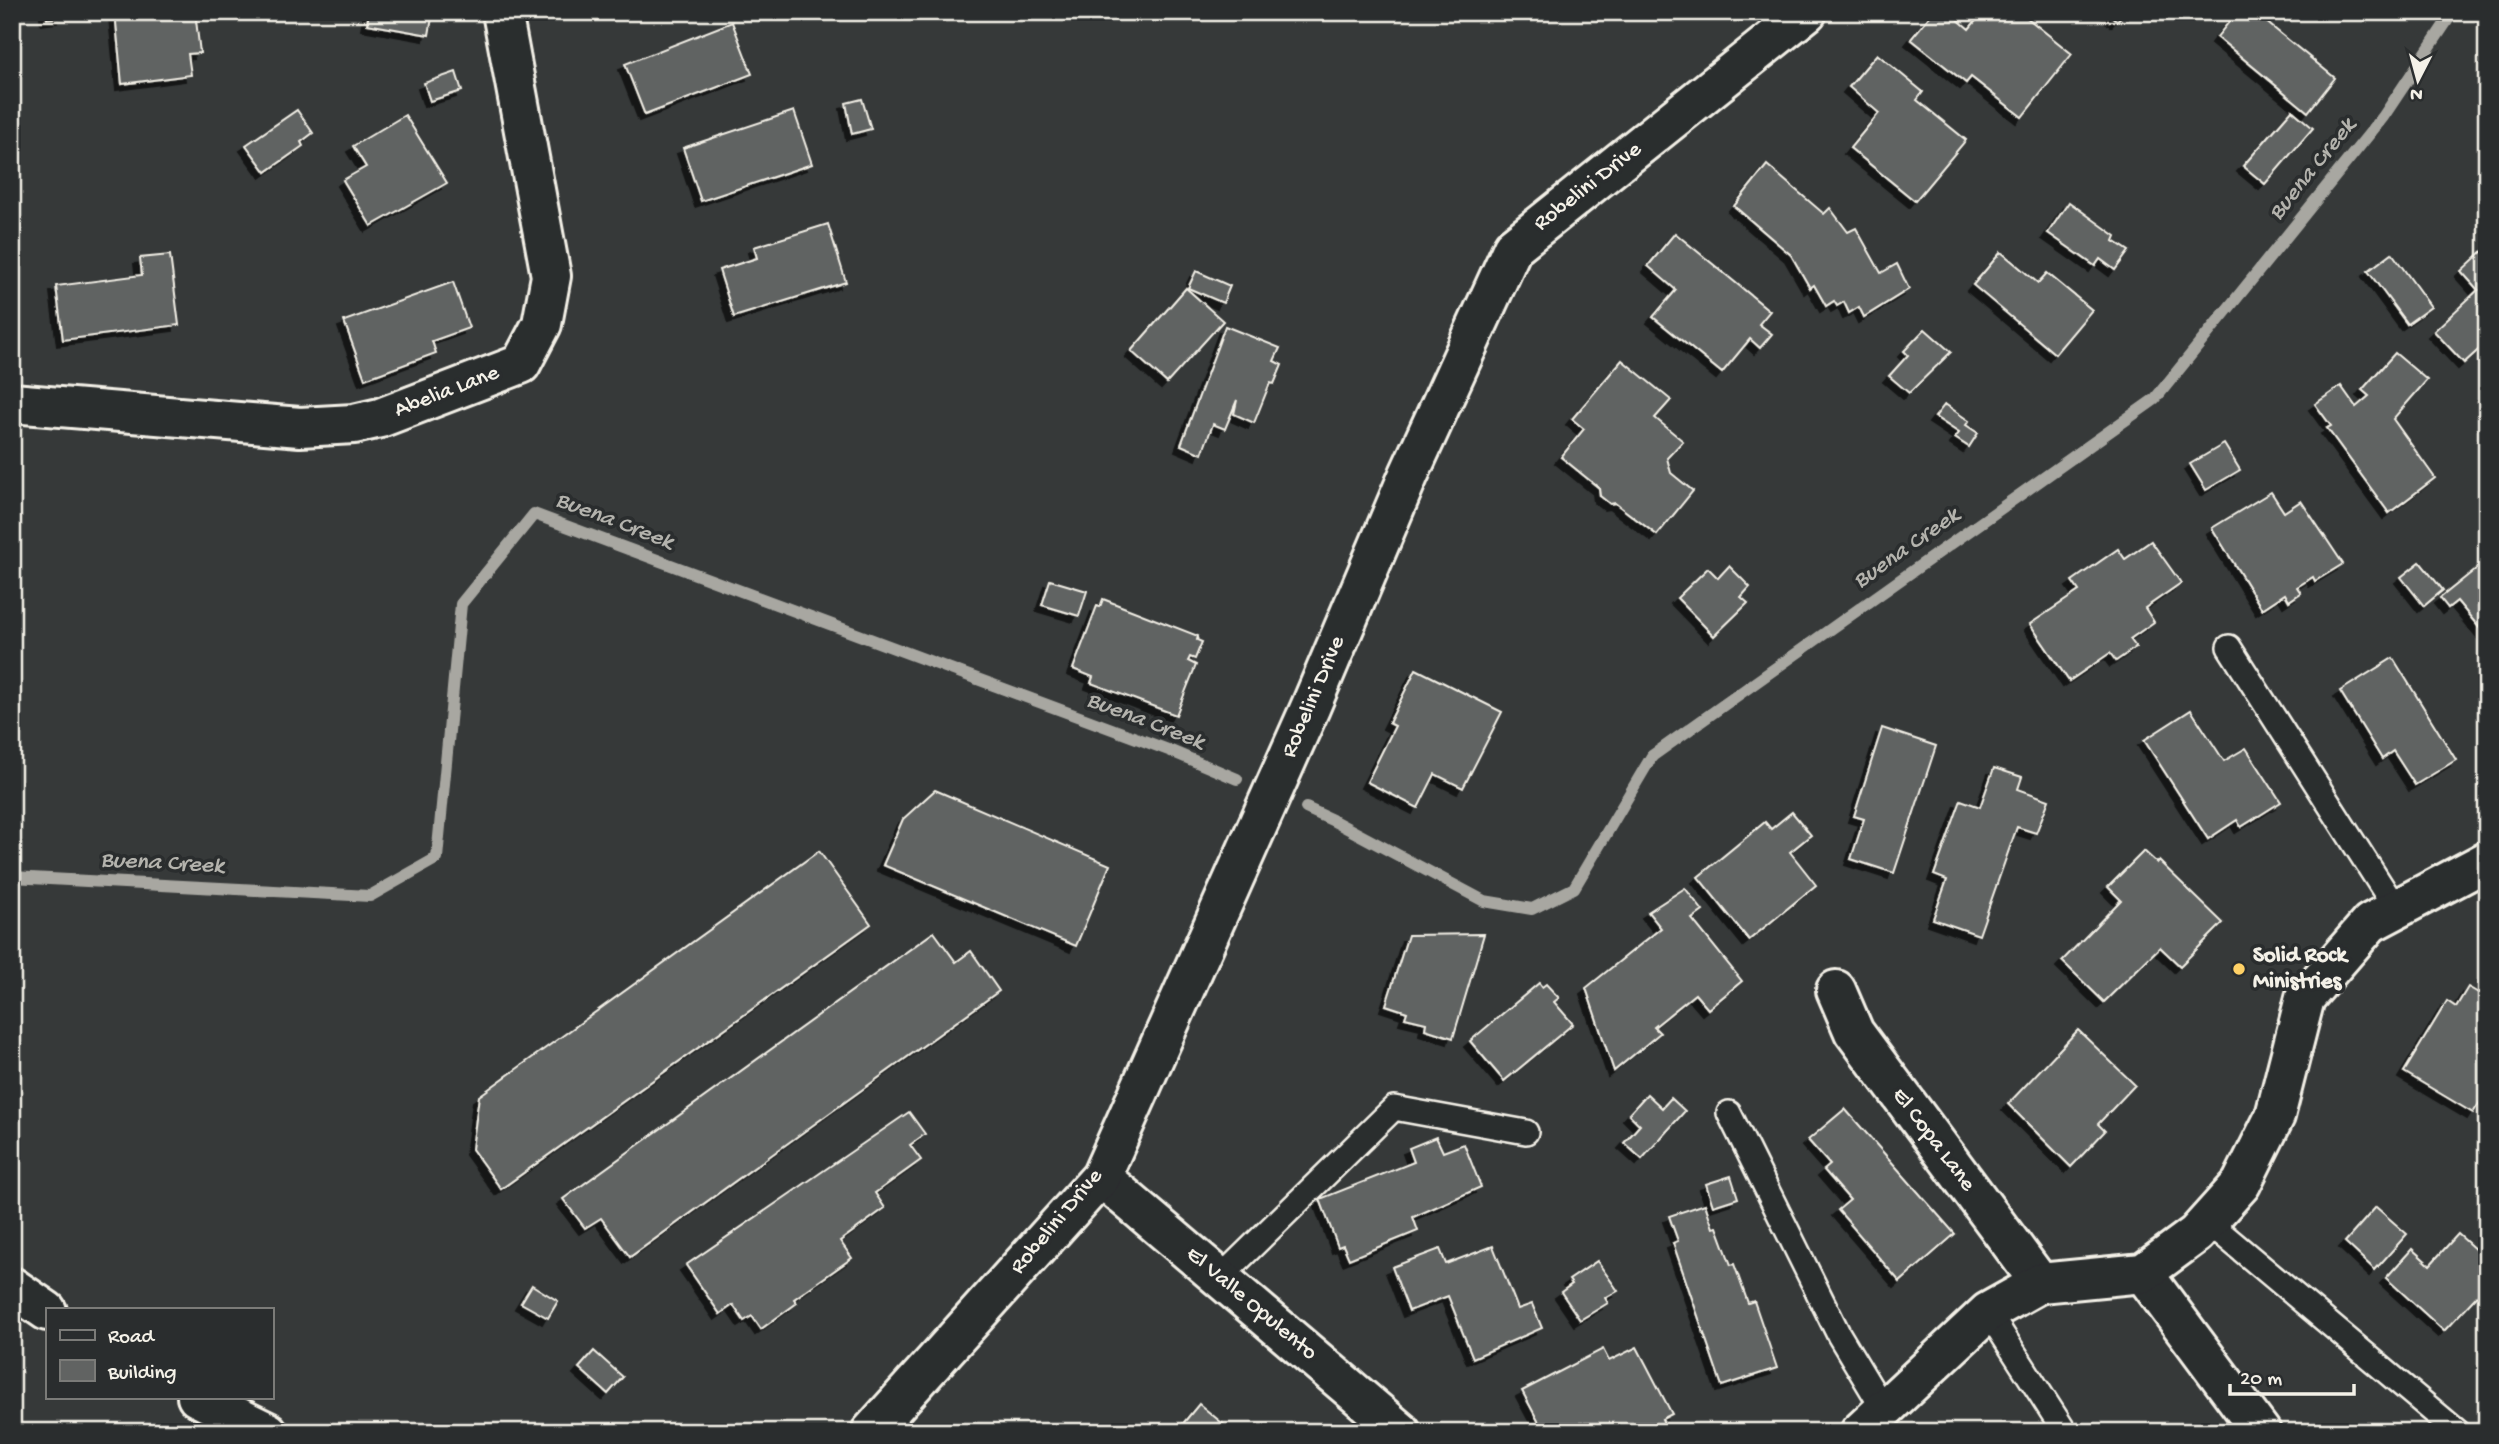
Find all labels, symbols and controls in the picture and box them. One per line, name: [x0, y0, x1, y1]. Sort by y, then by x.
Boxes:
north arrow: [2384, 46, 2454, 116]
text: N: [2409, 81, 2424, 106]
water label: Buena Creek: [2263, 111, 2365, 227]
street label: Robelini Drive: [1529, 136, 1648, 238]
street label: Abelia Lane: [391, 359, 504, 424]
water label: Buena Creek: [551, 486, 679, 558]
water label: Buena Creek: [1848, 500, 1968, 596]
street label: Robelini Drive: [1276, 631, 1352, 762]
water label: Buena Creek: [1082, 686, 1210, 758]
water label: Buena Creek: [100, 846, 227, 882]
place label: Solid Rock Ministries: [2253, 943, 2349, 996]
marker: Solid Rock Ministries: [2231, 961, 2247, 977]
street label: El Copa Lane: [1885, 1083, 1981, 1198]
street label: Robelini Drive: [1005, 1163, 1110, 1280]
street label: El Valle Opulento: [1180, 1241, 1322, 1367]
legend: [46, 1308, 273, 1398]
text: Road: [108, 1326, 156, 1351]
scale bar: [2230, 1353, 2354, 1397]
text: Building: [107, 1362, 177, 1387]
text: 20 m: [2240, 1368, 2282, 1393]

